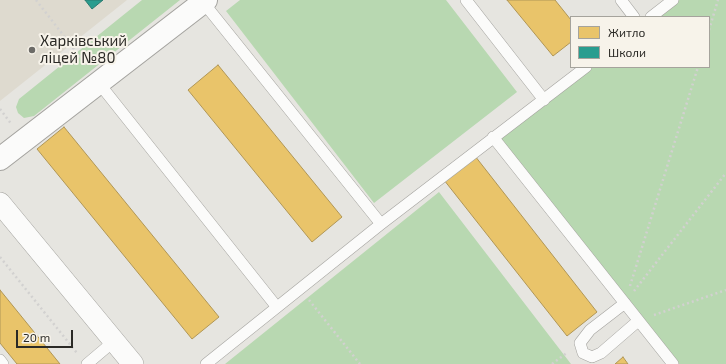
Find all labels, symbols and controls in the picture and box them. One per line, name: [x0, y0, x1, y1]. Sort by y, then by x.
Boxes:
legend: [570, 16, 710, 68]
text: Житло: [608, 25, 645, 39]
place label: Харківський ліцей №80: [40, 32, 127, 67]
marker: Харківський ліцей №80: [27, 45, 37, 55]
text: Школи: [608, 45, 646, 59]
scale bar: [18, 322, 75, 348]
text: 20 m: [23, 330, 50, 344]

